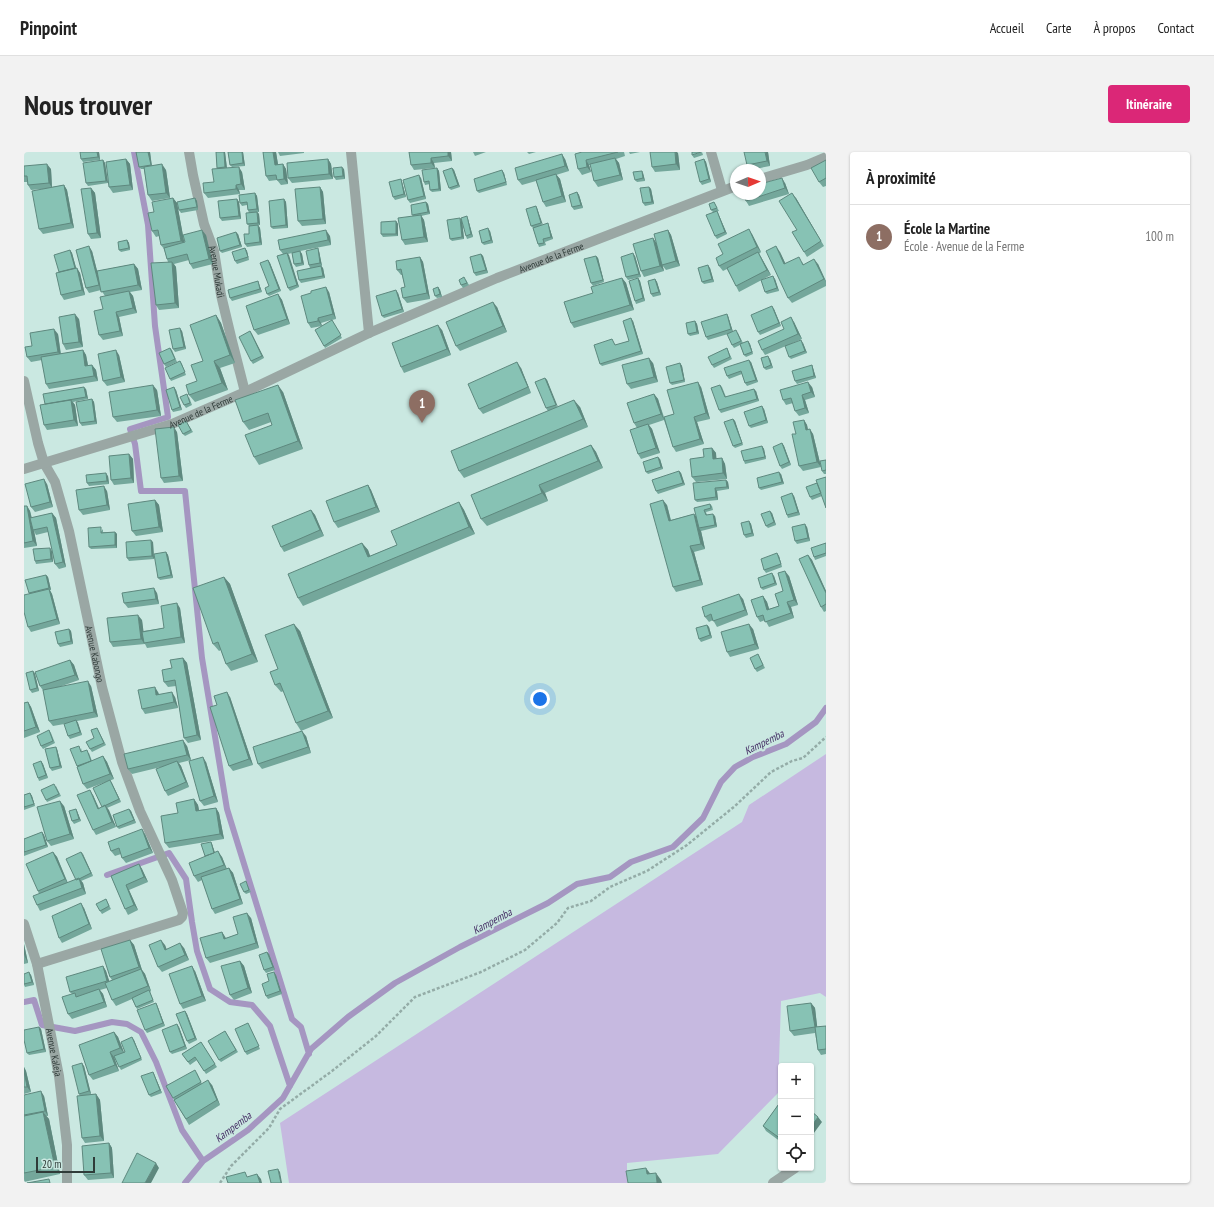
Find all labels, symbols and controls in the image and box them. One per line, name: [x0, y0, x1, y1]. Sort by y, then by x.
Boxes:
text: Pinpoint: [20, 16, 77, 40]
text: Accueil: [990, 19, 1024, 37]
text: Carte: [1046, 19, 1072, 37]
text: À propos: [1094, 19, 1136, 37]
text: Contact: [1158, 19, 1194, 37]
button: Itinéraire: [1108, 85, 1190, 123]
text: Nous trouver: [24, 86, 152, 123]
north arrow: [730, 164, 766, 200]
text: À proximité: [866, 167, 936, 189]
text: École la Martine: [904, 219, 990, 238]
text: 1: [876, 228, 882, 245]
text: 100 m: [1145, 228, 1174, 245]
text: École · Avenue de la Ferme: [904, 238, 1024, 255]
street label: Avenue de la Ferme: [517, 239, 585, 275]
street label: Avenue Mukadi: [206, 243, 228, 299]
pin: 1: [409, 390, 435, 423]
street label: Avenue de la Ferme: [167, 392, 235, 431]
street label: Avenue Kabongo: [83, 624, 107, 684]
your location: [530, 689, 550, 709]
water label: Kampemba: [742, 726, 787, 758]
water label: Kampemba: [470, 905, 515, 937]
street label: Avenue Kaleja: [43, 1027, 65, 1077]
map controls: [778, 1063, 814, 1171]
button: +: [778, 1063, 814, 1099]
button: −: [778, 1099, 814, 1135]
water label: Kampemba: [212, 1108, 255, 1145]
button: locate: [778, 1135, 814, 1171]
scale bar: [36, 1155, 95, 1174]
text: 20 m: [42, 1157, 61, 1171]

